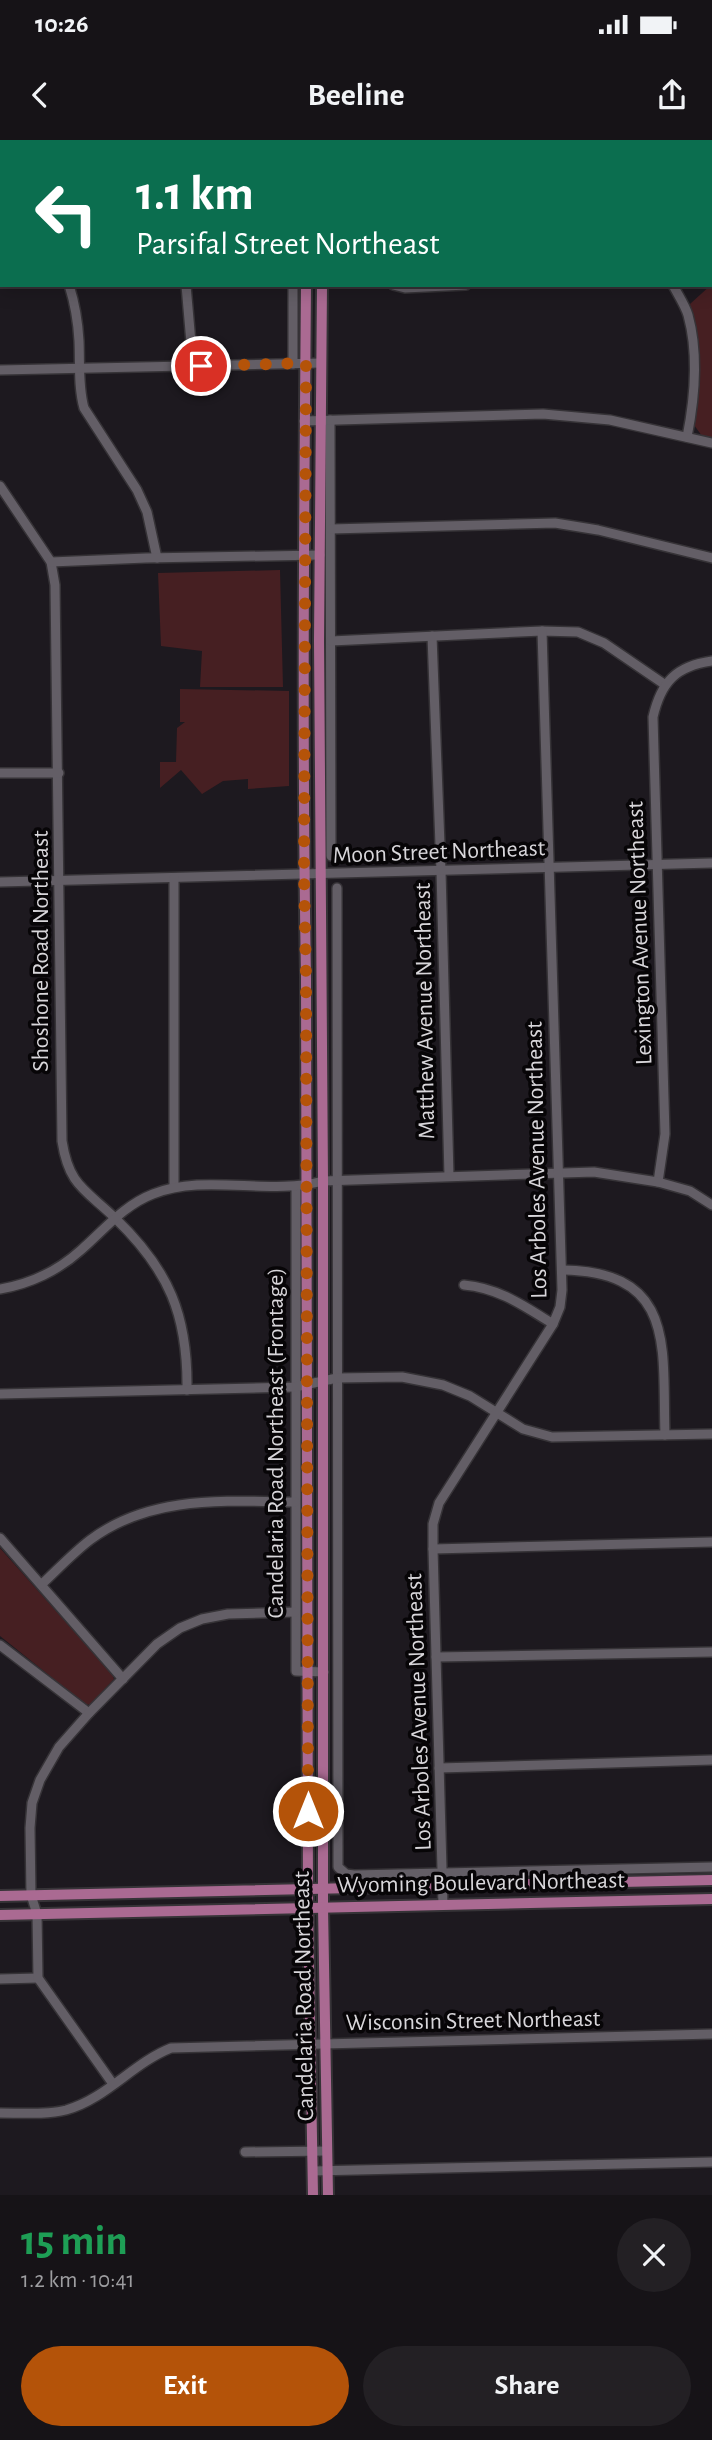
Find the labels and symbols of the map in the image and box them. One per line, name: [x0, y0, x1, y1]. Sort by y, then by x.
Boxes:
pin: [171, 336, 231, 396]
street label: Lexington Avenue Northeast: [623, 800, 657, 1065]
street label: Shoshone Road Northeast: [29, 830, 53, 1072]
street label: Moon Street Northeast: [332, 836, 546, 868]
street label: Matthew Avenue Northeast: [411, 882, 439, 1140]
street label: Los Arboles Avenue Northeast: [523, 1021, 551, 1299]
street label: Candelaria Road Northeast (Frontage): [264, 1267, 288, 1619]
street label: Los Arboles Avenue Northeast: [402, 1573, 436, 1851]
position arrow: [271, 1774, 345, 1848]
street label: Wyoming Boulevard Northeast: [337, 1868, 625, 1898]
street label: Candelaria Road Northeast: [290, 1870, 318, 2121]
street label: Wisconsin Street Northeast: [345, 2007, 601, 2035]

